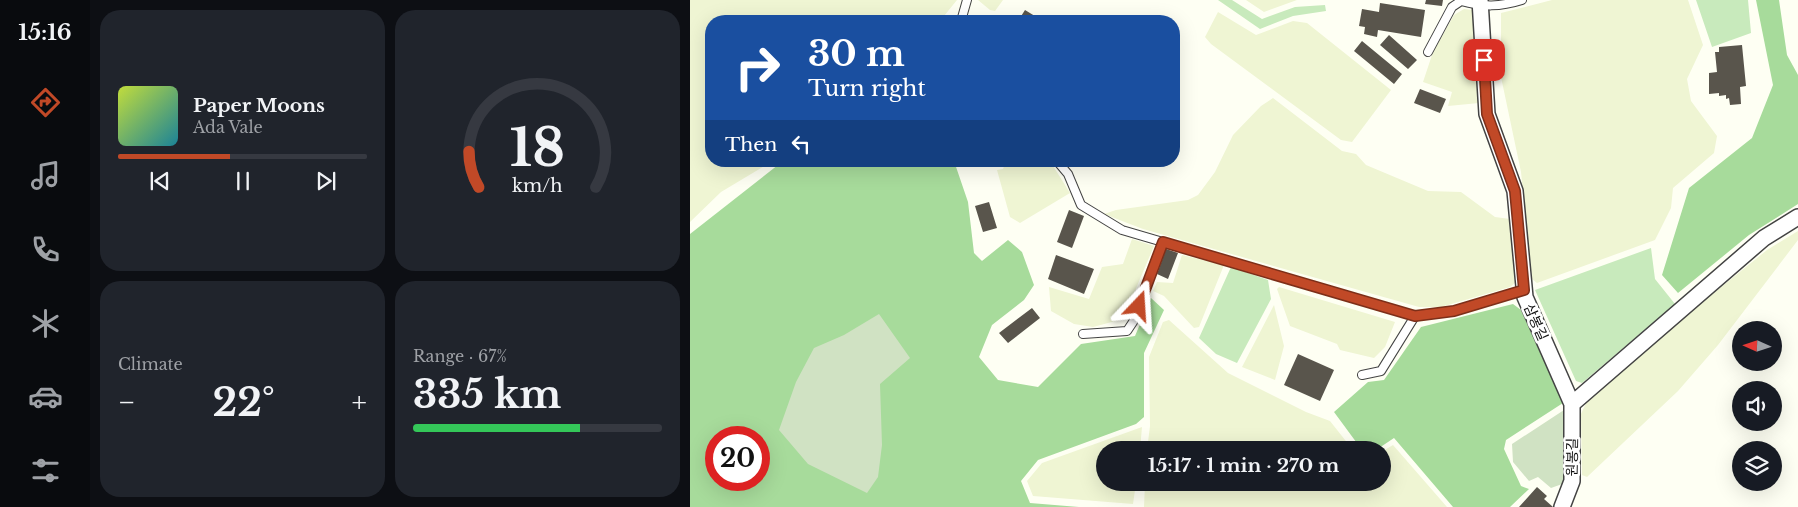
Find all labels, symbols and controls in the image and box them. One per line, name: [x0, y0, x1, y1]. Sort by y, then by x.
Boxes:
text: 15:16: [18, 19, 72, 46]
text: 30 m: [808, 32, 905, 75]
icon: right: [725, 35, 790, 100]
pin: [1463, 39, 1505, 81]
icon: arrive: [1470, 46, 1498, 74]
text: Turn right: [808, 75, 926, 102]
icon: directions: [28, 85, 63, 120]
text: Paper Moons: [193, 94, 325, 117]
text: 18: [510, 116, 565, 180]
text: Ada Vale: [193, 117, 263, 137]
icon: left: [787, 130, 815, 158]
text: Then: [725, 133, 777, 156]
icon: music: [28, 158, 63, 193]
icon: previous: [146, 167, 174, 195]
icon: pause: [229, 167, 257, 195]
icon: next: [312, 167, 340, 195]
text: km/h: [512, 175, 563, 197]
icon: phone: [28, 232, 63, 267]
position arrow: [1112, 279, 1164, 331]
street label: 삼봉길: [1520, 301, 1552, 343]
icon: climate: [28, 306, 63, 341]
north arrow: [1732, 321, 1782, 371]
map controls: [1732, 321, 1782, 491]
text: Range · 67%: [413, 346, 507, 366]
text: Climate: [118, 354, 183, 374]
text: 335 km: [413, 371, 561, 418]
icon: car: [28, 379, 63, 414]
text: 22°: [213, 379, 275, 426]
button: sound: [1732, 381, 1782, 431]
text: −: [118, 385, 136, 420]
text: +: [352, 385, 367, 420]
speed limit sign: 20: [705, 426, 770, 491]
street label: 원봉길: [1563, 438, 1581, 476]
button: layers: [1732, 441, 1782, 491]
icon: filters: [28, 453, 63, 488]
text: 15:17 · 1 min · 270 m: [1148, 454, 1339, 477]

